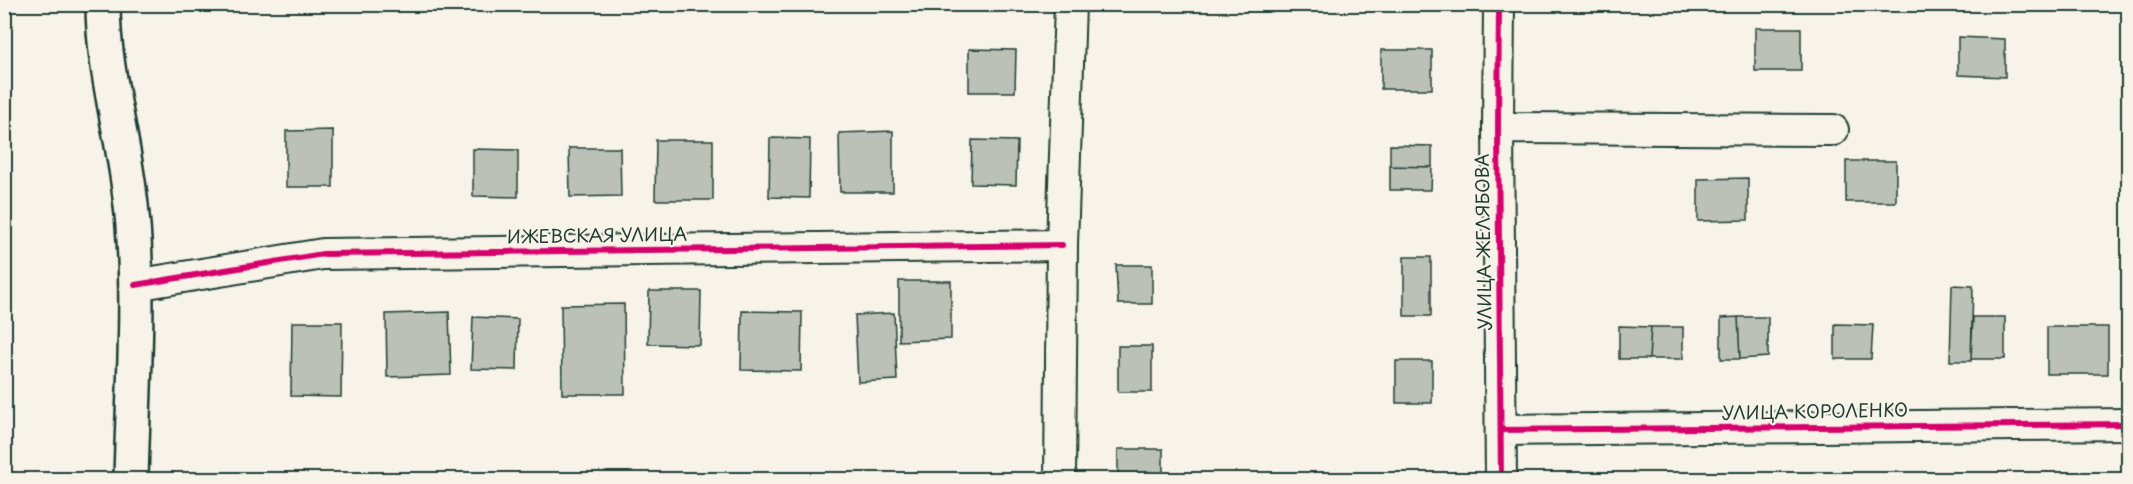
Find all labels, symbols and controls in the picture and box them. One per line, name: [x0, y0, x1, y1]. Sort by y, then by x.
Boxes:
street label: УЛИЦА ЖЕЛЯБОВА: [1467, 153, 1498, 331]
street label: ИЖЕВСКАЯ УЛИЦА: [507, 219, 687, 250]
street label: УЛИЦА КОРОЛЕНКО: [1722, 395, 1908, 426]

